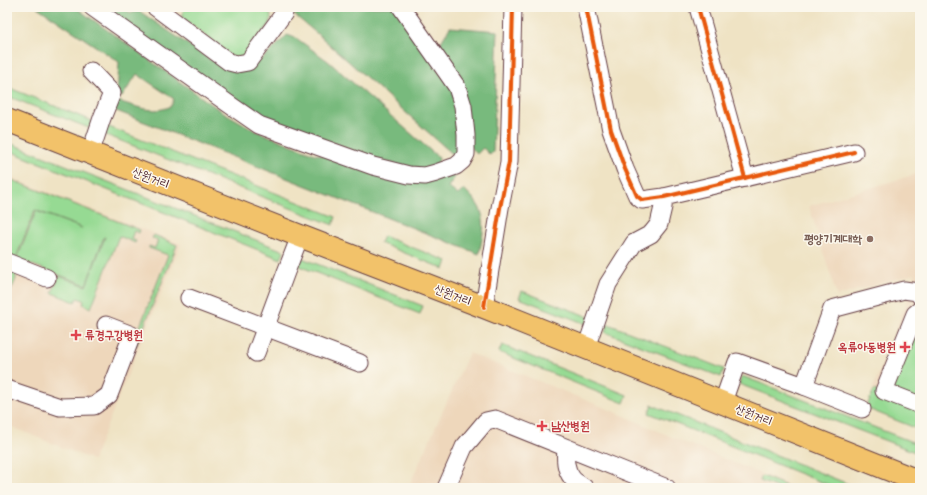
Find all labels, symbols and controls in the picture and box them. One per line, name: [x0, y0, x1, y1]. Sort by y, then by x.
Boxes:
street label: 산원거리: [130, 165, 172, 192]
place label: 평양기계대학: [804, 232, 862, 247]
marker: 평양기계대학: [865, 234, 875, 244]
street label: 산원거리: [432, 282, 474, 309]
place label: 류경구강병원: [85, 328, 143, 343]
marker: 류경구강병원: [70, 329, 82, 341]
place label: 옥류아동병원: [838, 340, 896, 355]
marker: 옥류아동병원: [899, 341, 911, 353]
street label: 산원거리: [733, 401, 775, 430]
place label: 남산병원: [551, 419, 590, 434]
marker: 남산병원: [536, 420, 548, 432]

